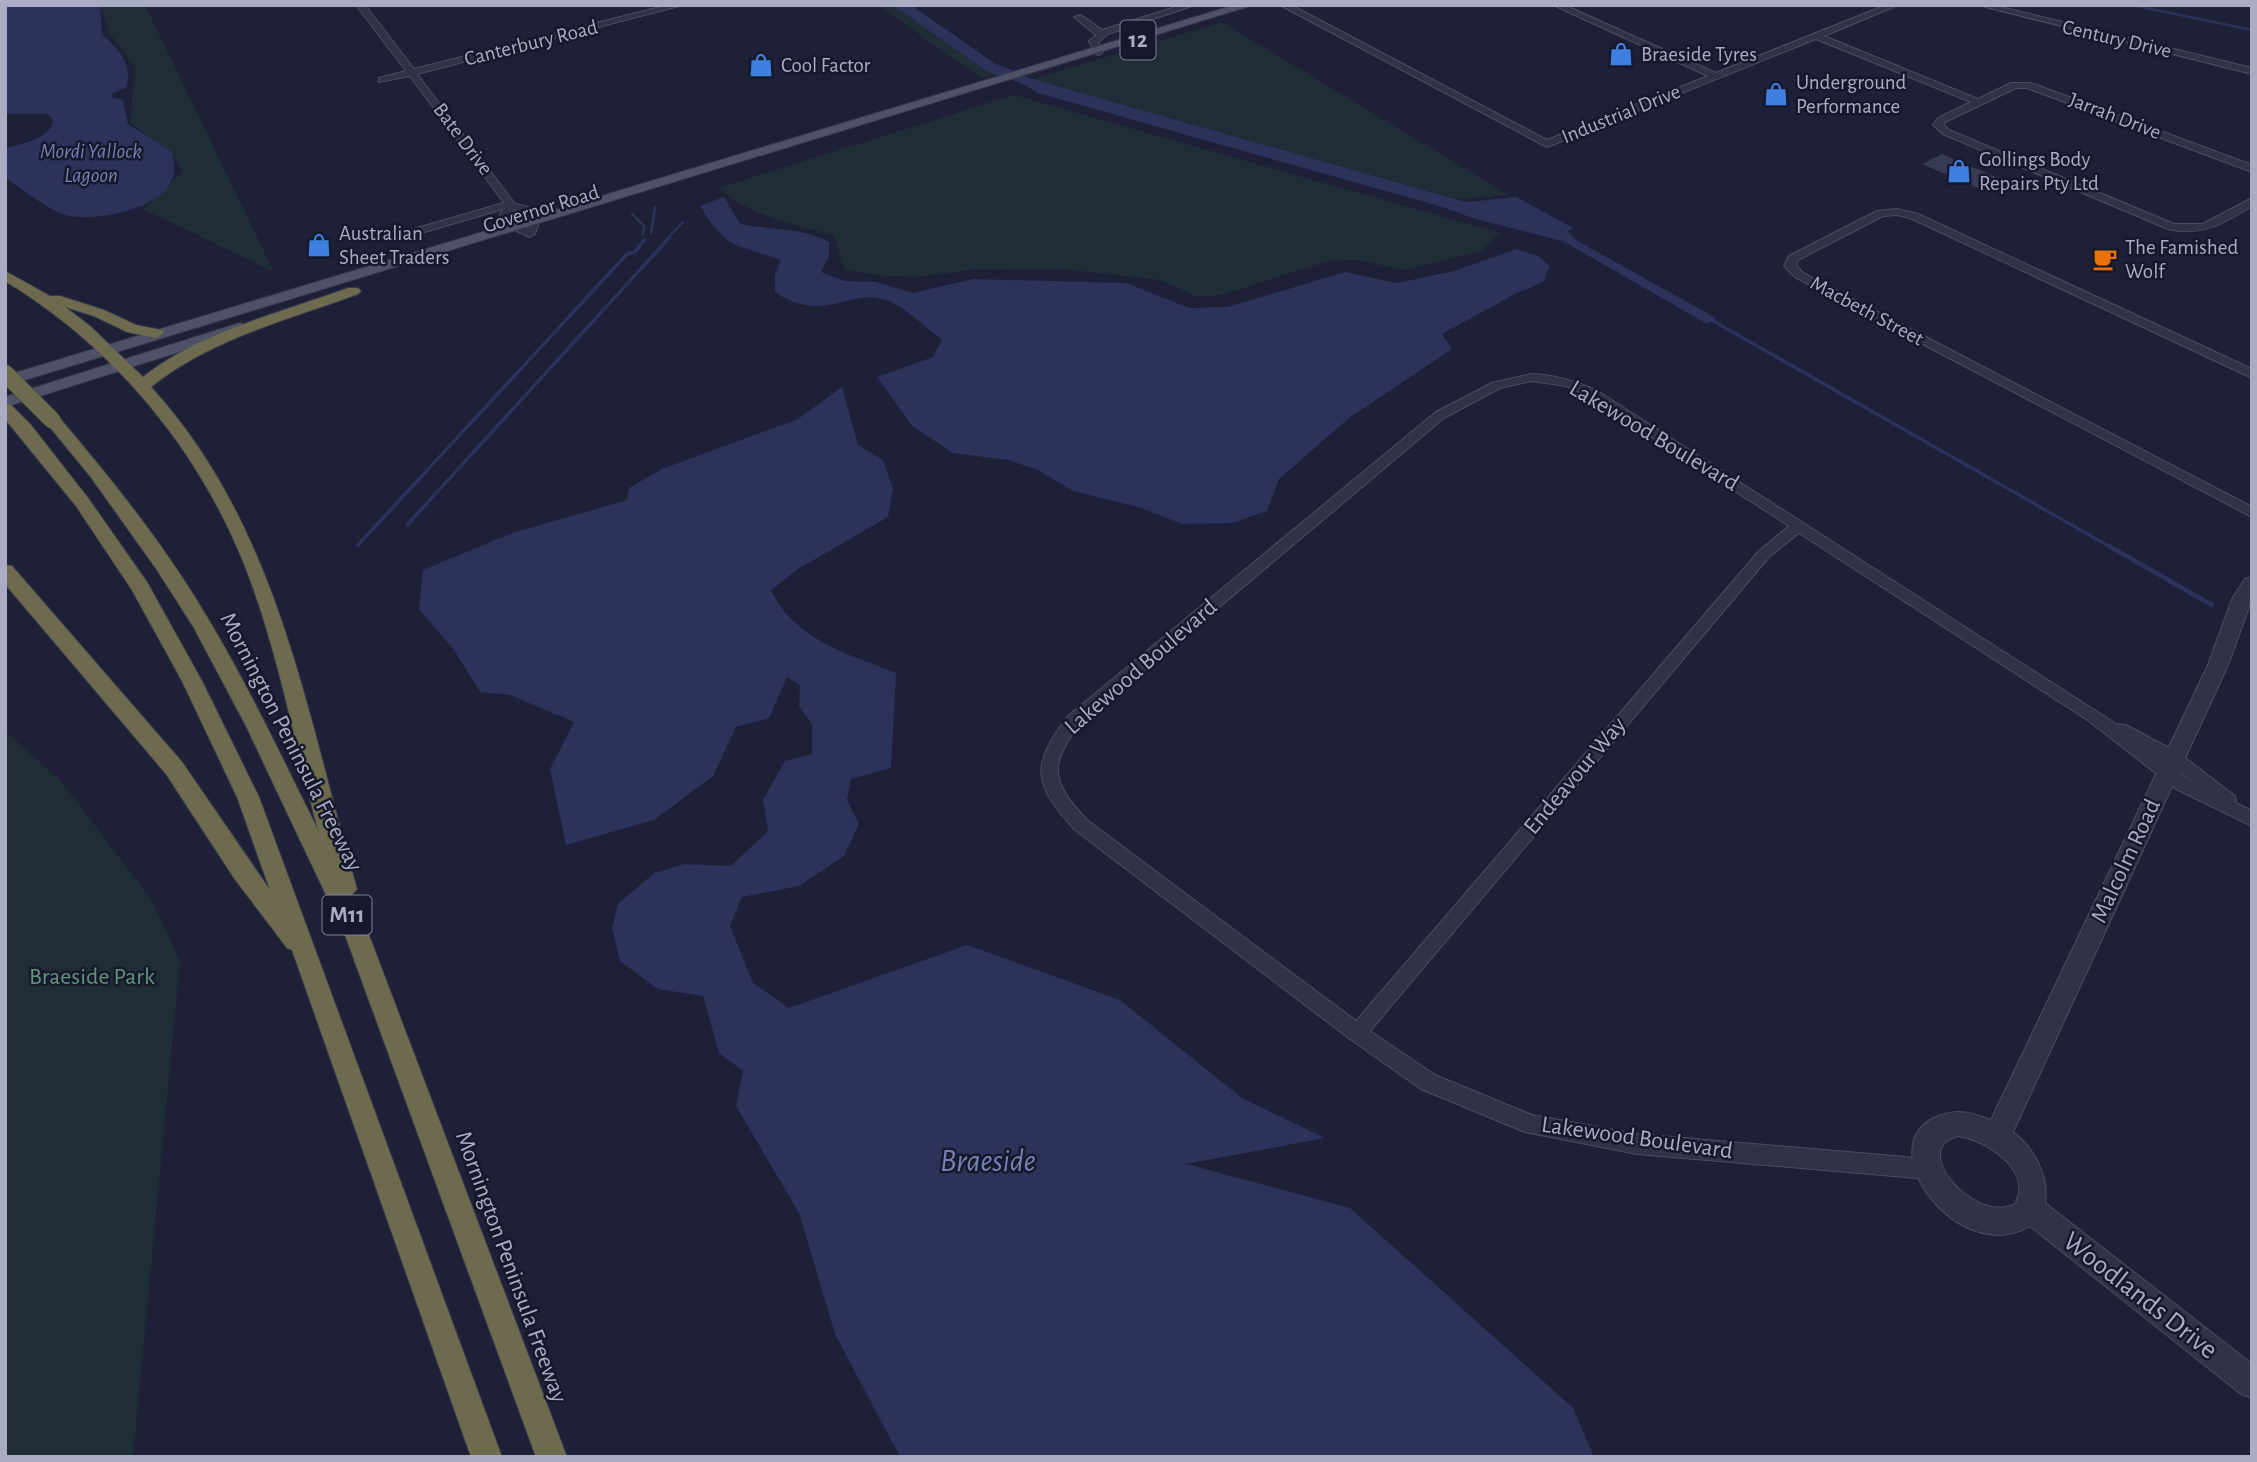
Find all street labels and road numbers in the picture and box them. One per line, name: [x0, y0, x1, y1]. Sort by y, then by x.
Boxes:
street label: Canterbury Road: [462, 16, 600, 70]
street label: Century Drive: [2060, 16, 2174, 62]
road number: 12: [1120, 20, 1156, 60]
street label: Industrial Drive: [1559, 81, 1683, 147]
street label: Jarrah Drive: [2066, 89, 2164, 143]
street label: Bate Drive: [429, 99, 497, 179]
street label: Governor Road: [480, 181, 602, 237]
street label: Macbeth Street: [1807, 272, 1927, 350]
street label: Lakewood Boulevard: [1565, 376, 1743, 496]
street label: Lakewood Boulevard: [1060, 595, 1222, 739]
street label: Mornington Peninsula Freeway: [215, 609, 367, 875]
street label: Endeavour Way: [1519, 713, 1631, 839]
street label: Malcolm Road: [2087, 795, 2165, 927]
road number: M11: [322, 896, 372, 934]
street label: Lakewood Boulevard: [1540, 1113, 1734, 1163]
street label: Mornington Peninsula Freeway: [451, 1128, 571, 1406]
street label: Woodlands Drive: [2057, 1227, 2223, 1365]

